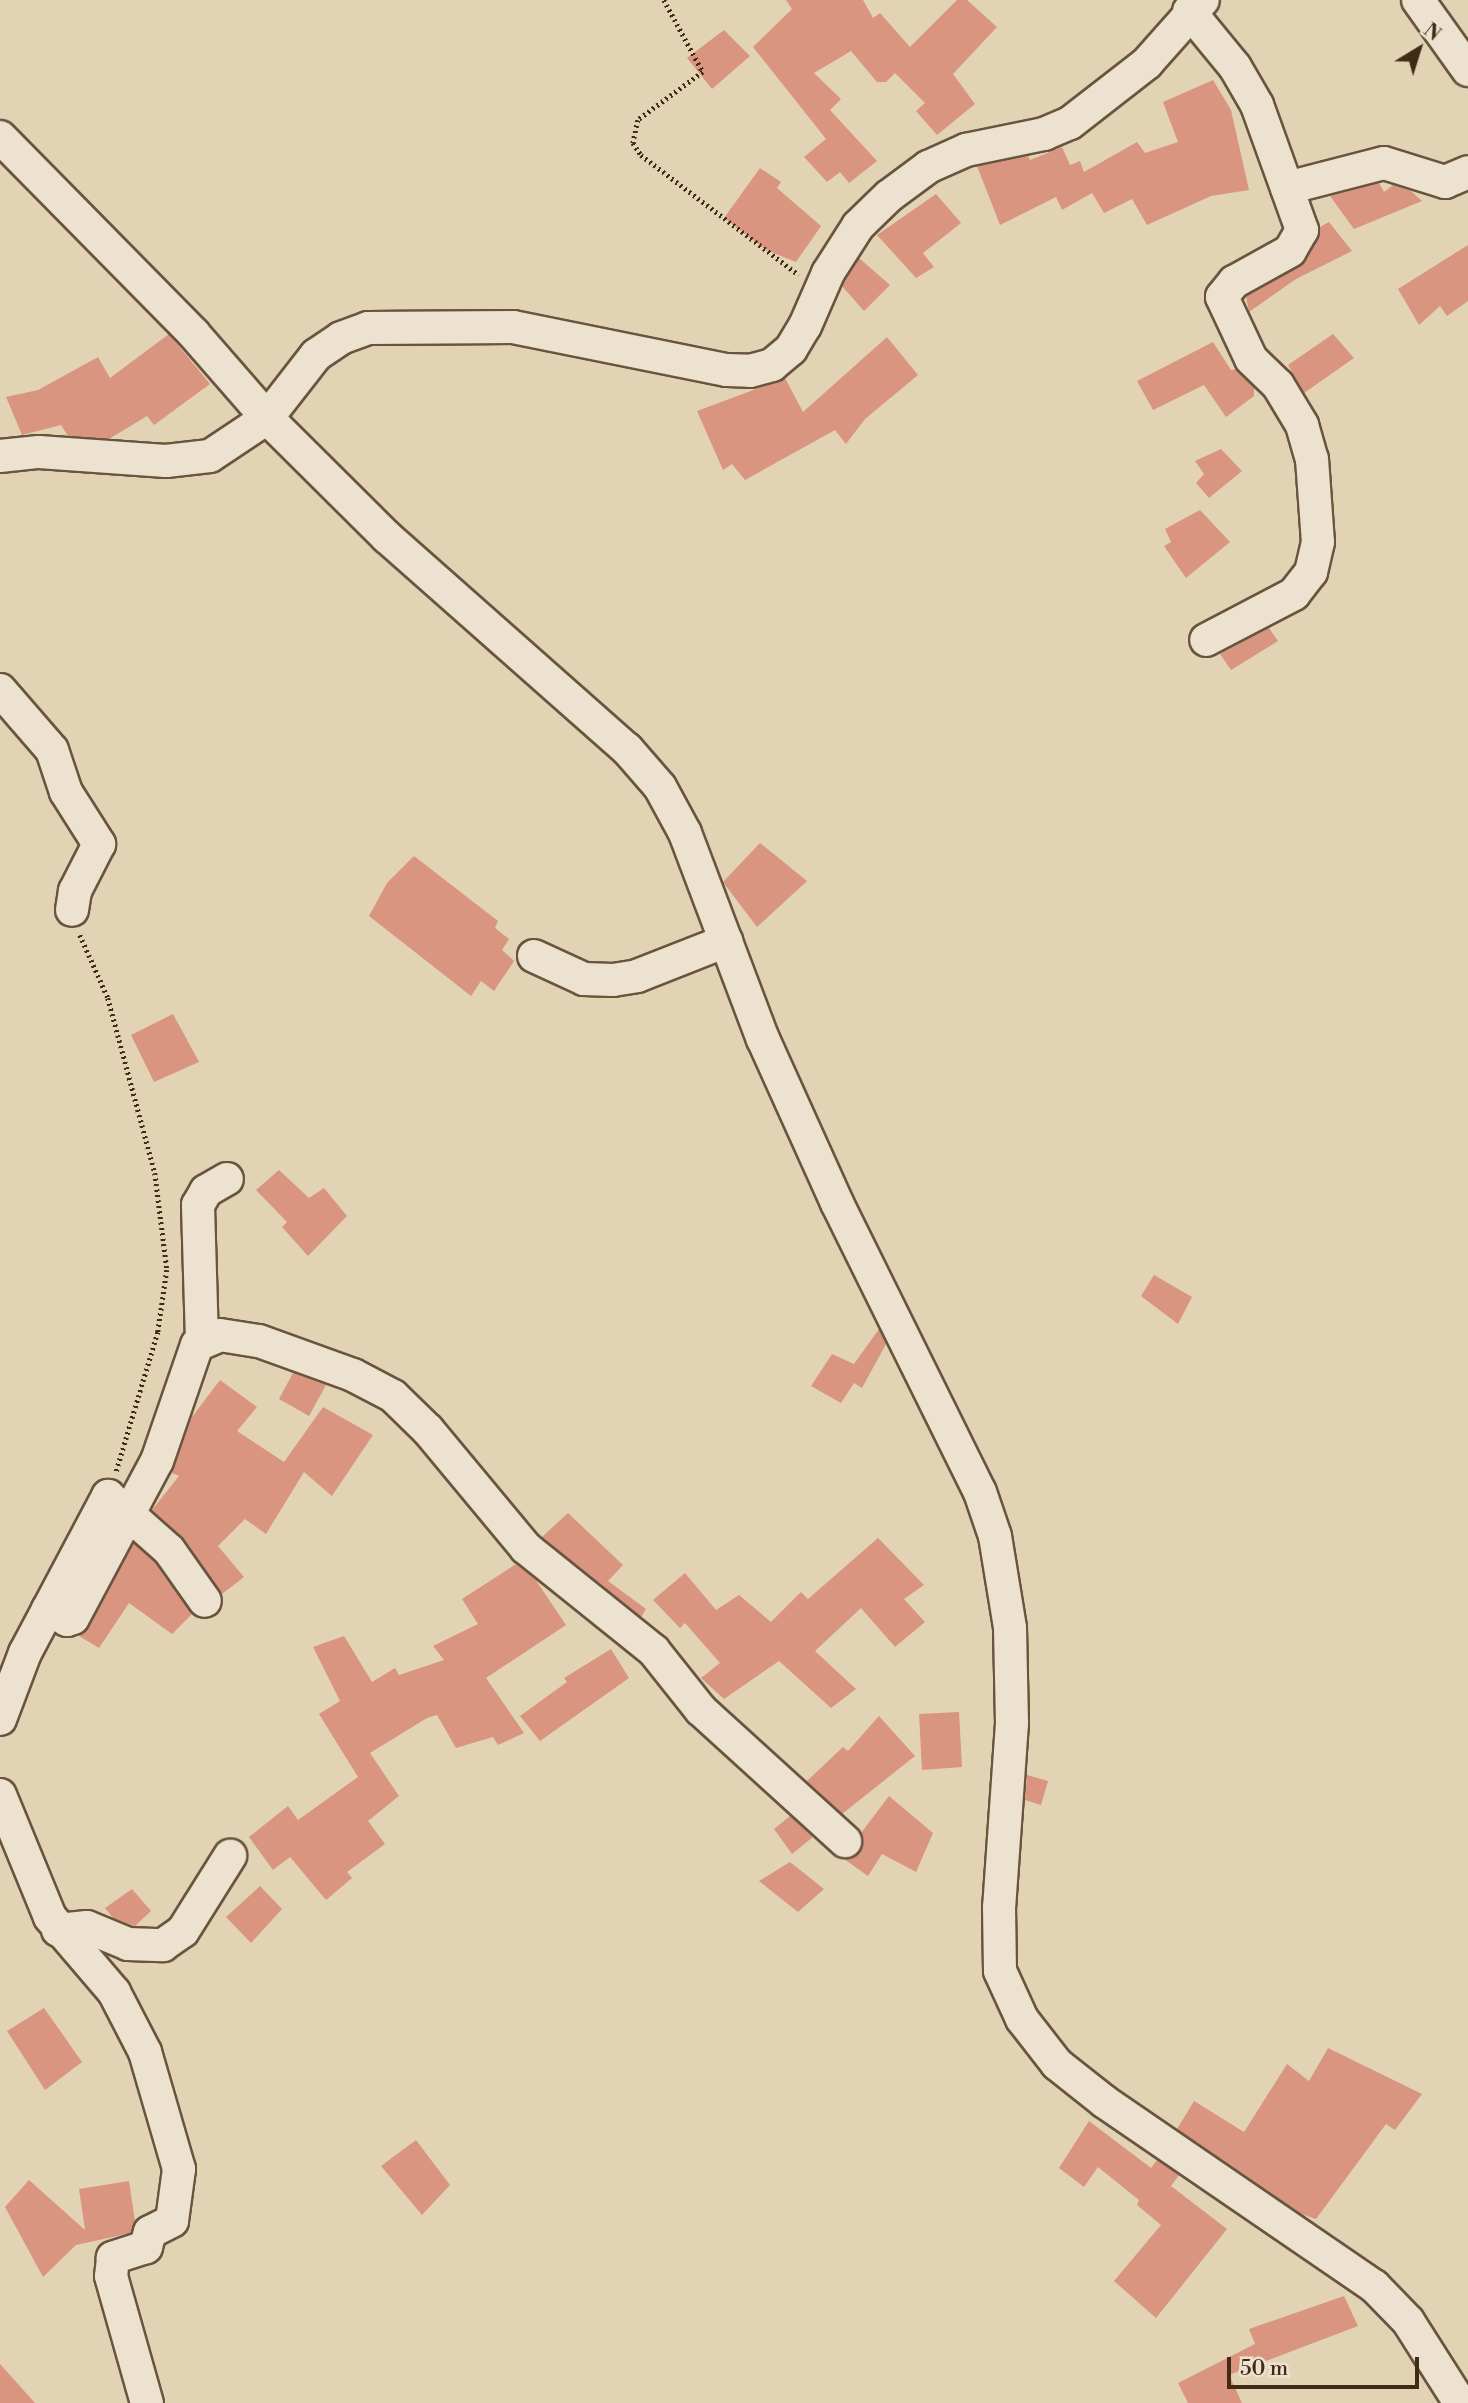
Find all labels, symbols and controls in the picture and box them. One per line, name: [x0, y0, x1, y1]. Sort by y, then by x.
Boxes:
north arrow: [1384, 14, 1454, 84]
text: N: [1419, 18, 1445, 47]
scale bar: [1230, 2344, 1422, 2388]
text: 50 m: [1240, 2356, 1288, 2382]

